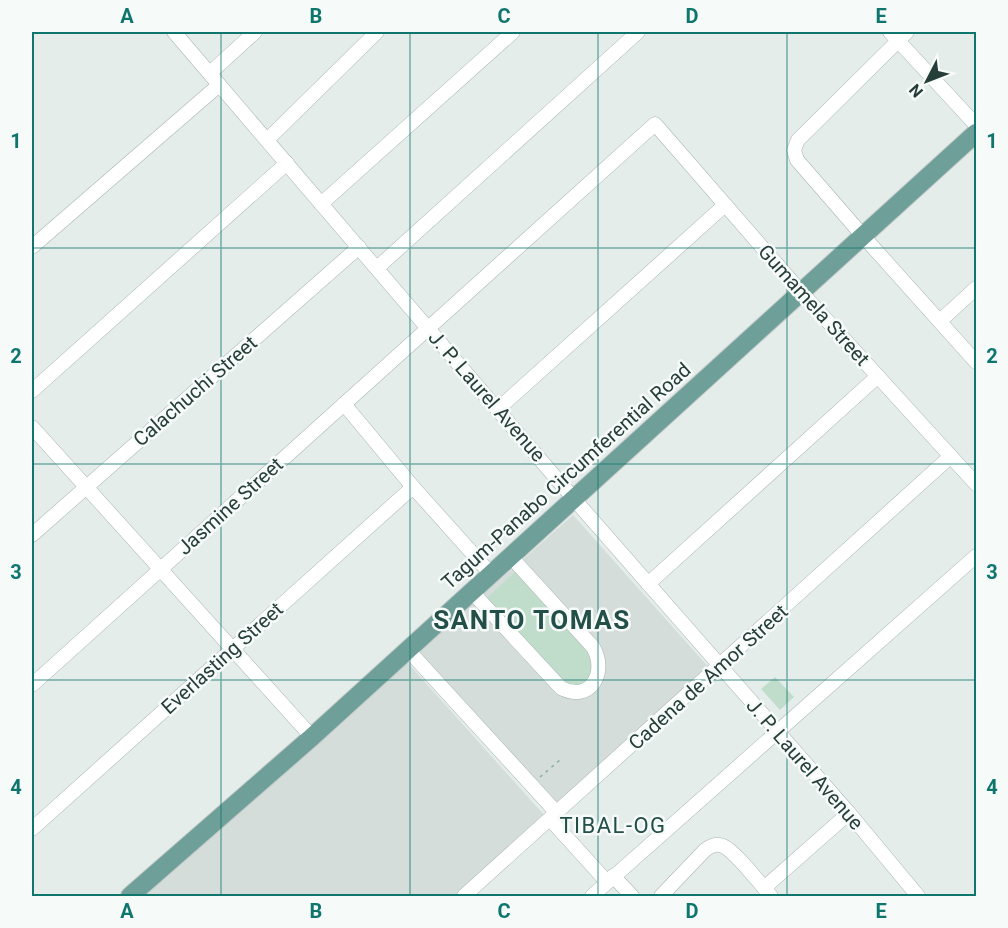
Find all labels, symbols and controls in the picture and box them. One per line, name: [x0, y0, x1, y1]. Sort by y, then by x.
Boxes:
text: A: [120, 4, 134, 28]
text: B: [310, 4, 322, 28]
text: C: [497, 4, 511, 28]
text: D: [686, 4, 699, 28]
text: E: [875, 4, 887, 28]
north arrow: [897, 51, 957, 111]
text: N: [905, 80, 927, 101]
text: 1: [10, 129, 22, 153]
text: 1: [986, 129, 998, 153]
street label: Gumamela Street: [753, 239, 875, 371]
street label: J. P. Laurel Avenue: [423, 325, 551, 467]
street label: Calachuchi Street: [128, 331, 262, 451]
text: 2: [10, 344, 22, 368]
text: 2: [986, 344, 998, 368]
street label: Tagum-Panabo Circumferential Road: [436, 358, 696, 594]
street label: Jasmine Street: [172, 452, 288, 560]
text: 3: [10, 560, 22, 584]
text: 3: [986, 560, 998, 584]
street label: Everlasting Street: [156, 597, 288, 719]
street label: Cadena de Amor Street: [623, 599, 793, 755]
district label: SANTO TOMAS: [433, 605, 631, 635]
street label: J. P. Laurel Avenue: [741, 693, 869, 835]
text: 4: [10, 775, 22, 799]
text: 4: [986, 775, 998, 799]
district label: TIBAL-OG: [559, 813, 667, 838]
text: A: [120, 899, 134, 923]
text: B: [310, 899, 322, 923]
text: C: [497, 899, 511, 923]
text: D: [686, 899, 699, 923]
text: E: [875, 899, 887, 923]

